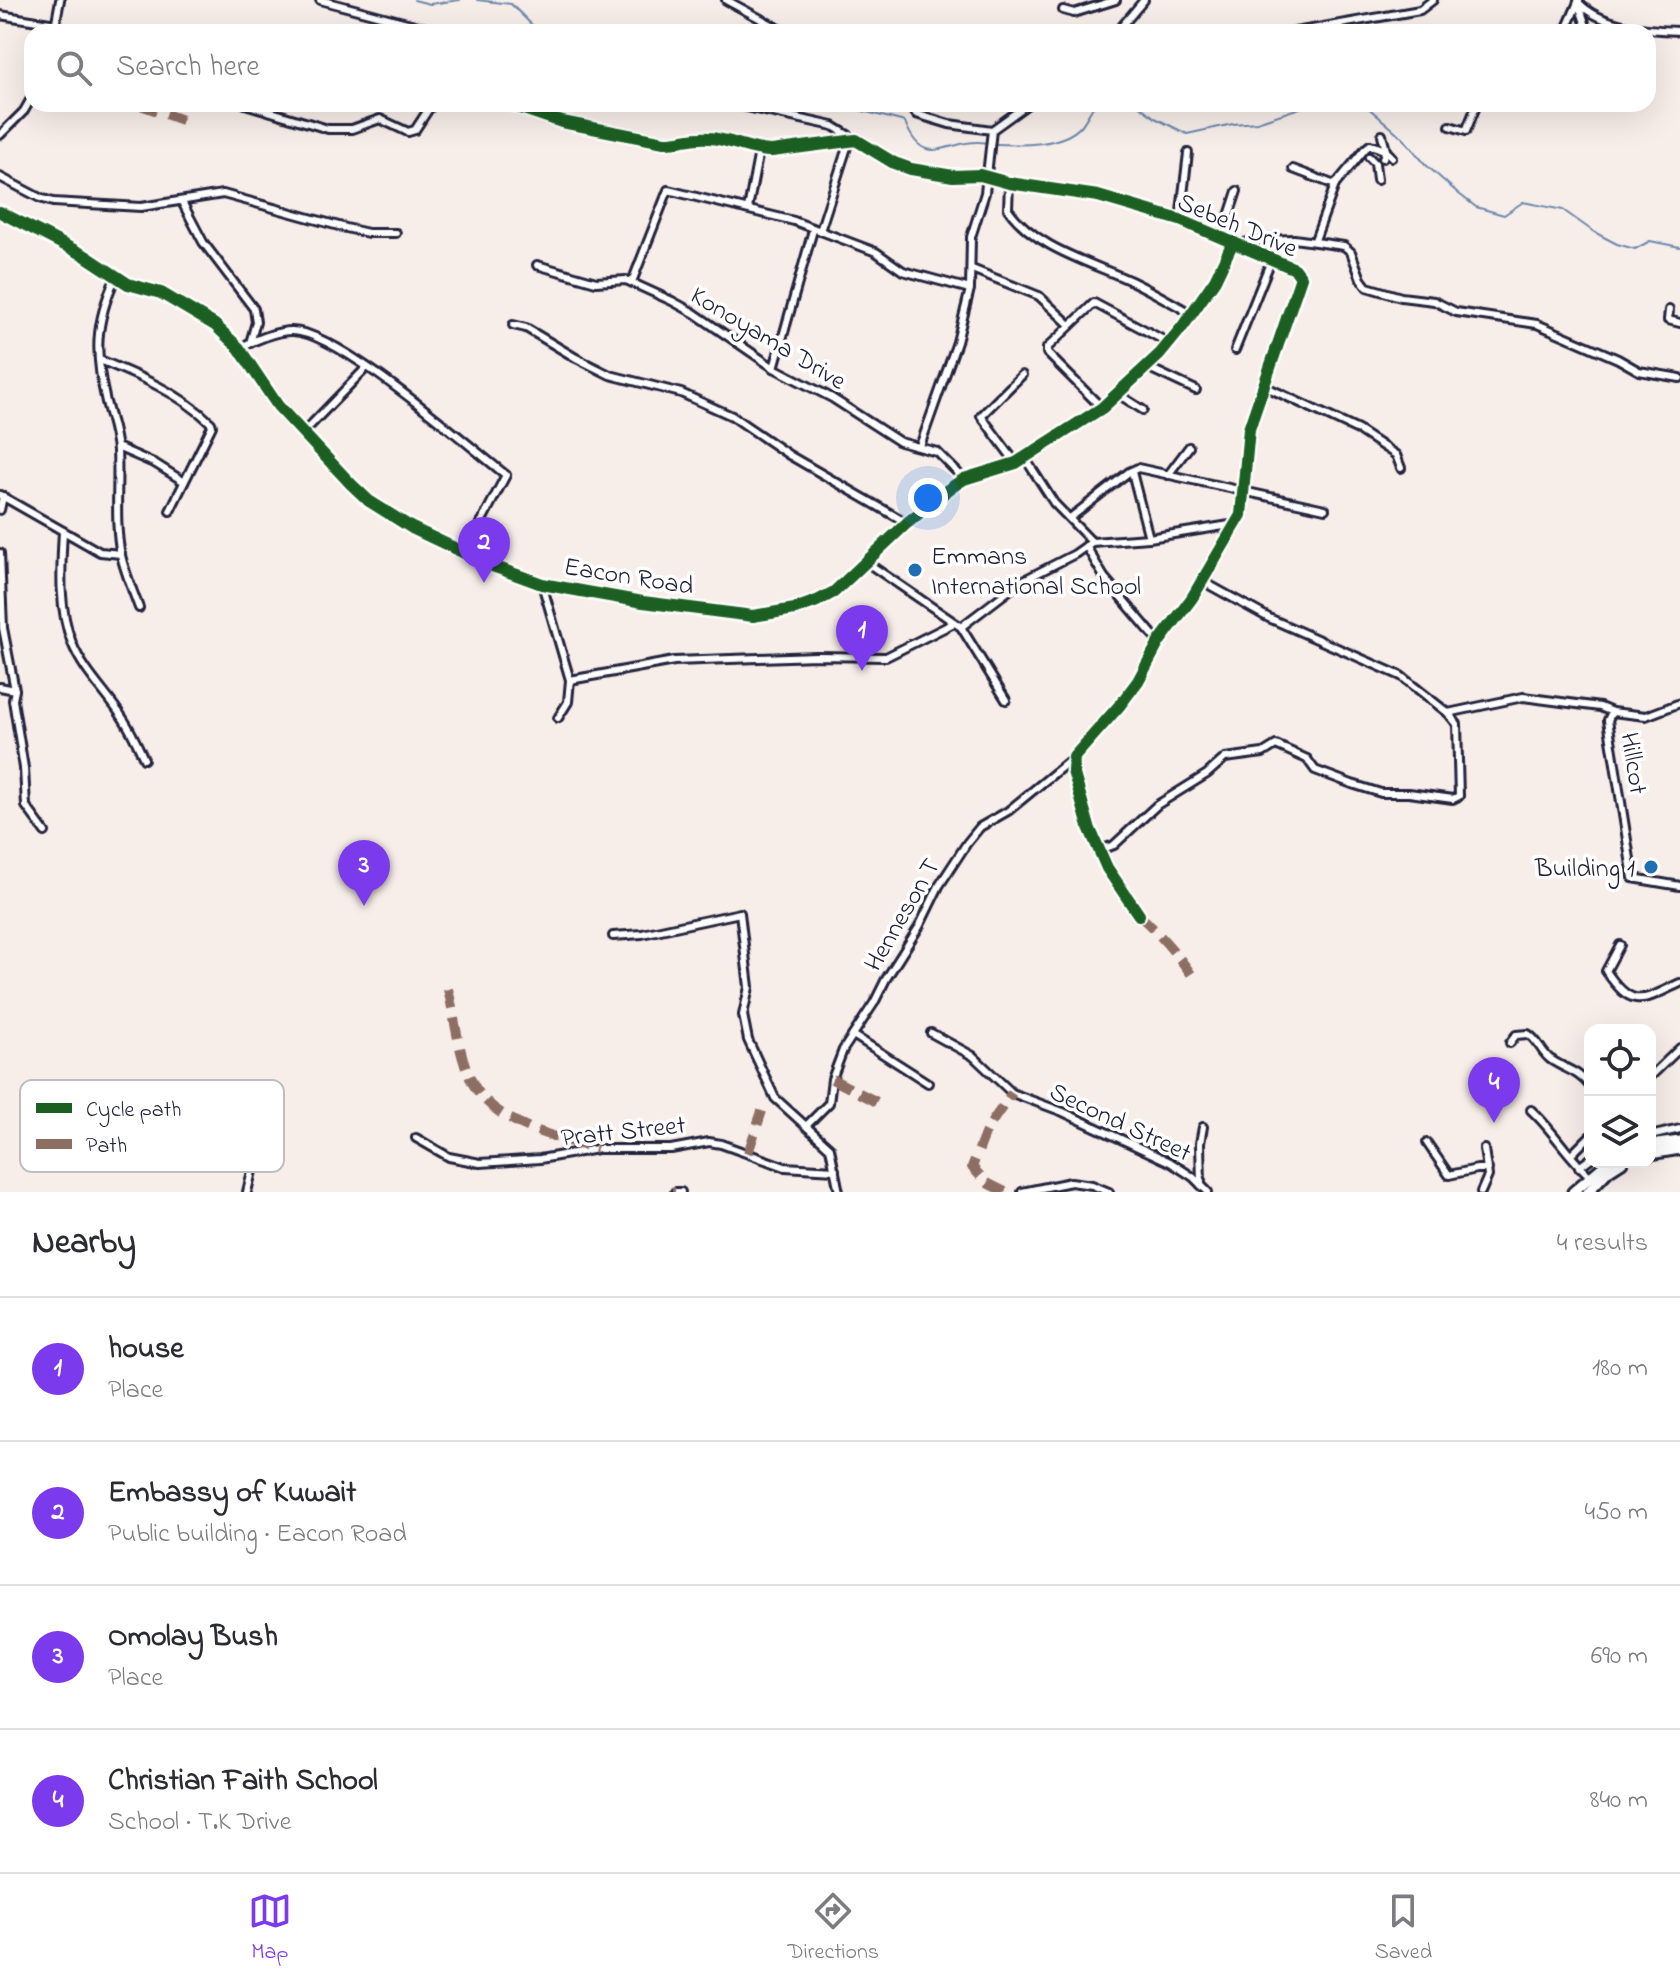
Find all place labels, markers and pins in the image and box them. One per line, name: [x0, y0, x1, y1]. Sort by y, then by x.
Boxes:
pin: 2: [458, 517, 510, 583]
place label: Emmans International School: [931, 539, 1141, 607]
marker: Emmans International School: [906, 561, 924, 579]
pin: 1: [836, 605, 888, 671]
pin: 3: [338, 840, 390, 906]
place label: Building 1: [1534, 851, 1635, 889]
marker: Building 1: [1642, 858, 1660, 876]
pin: 4: [1468, 1057, 1520, 1123]

